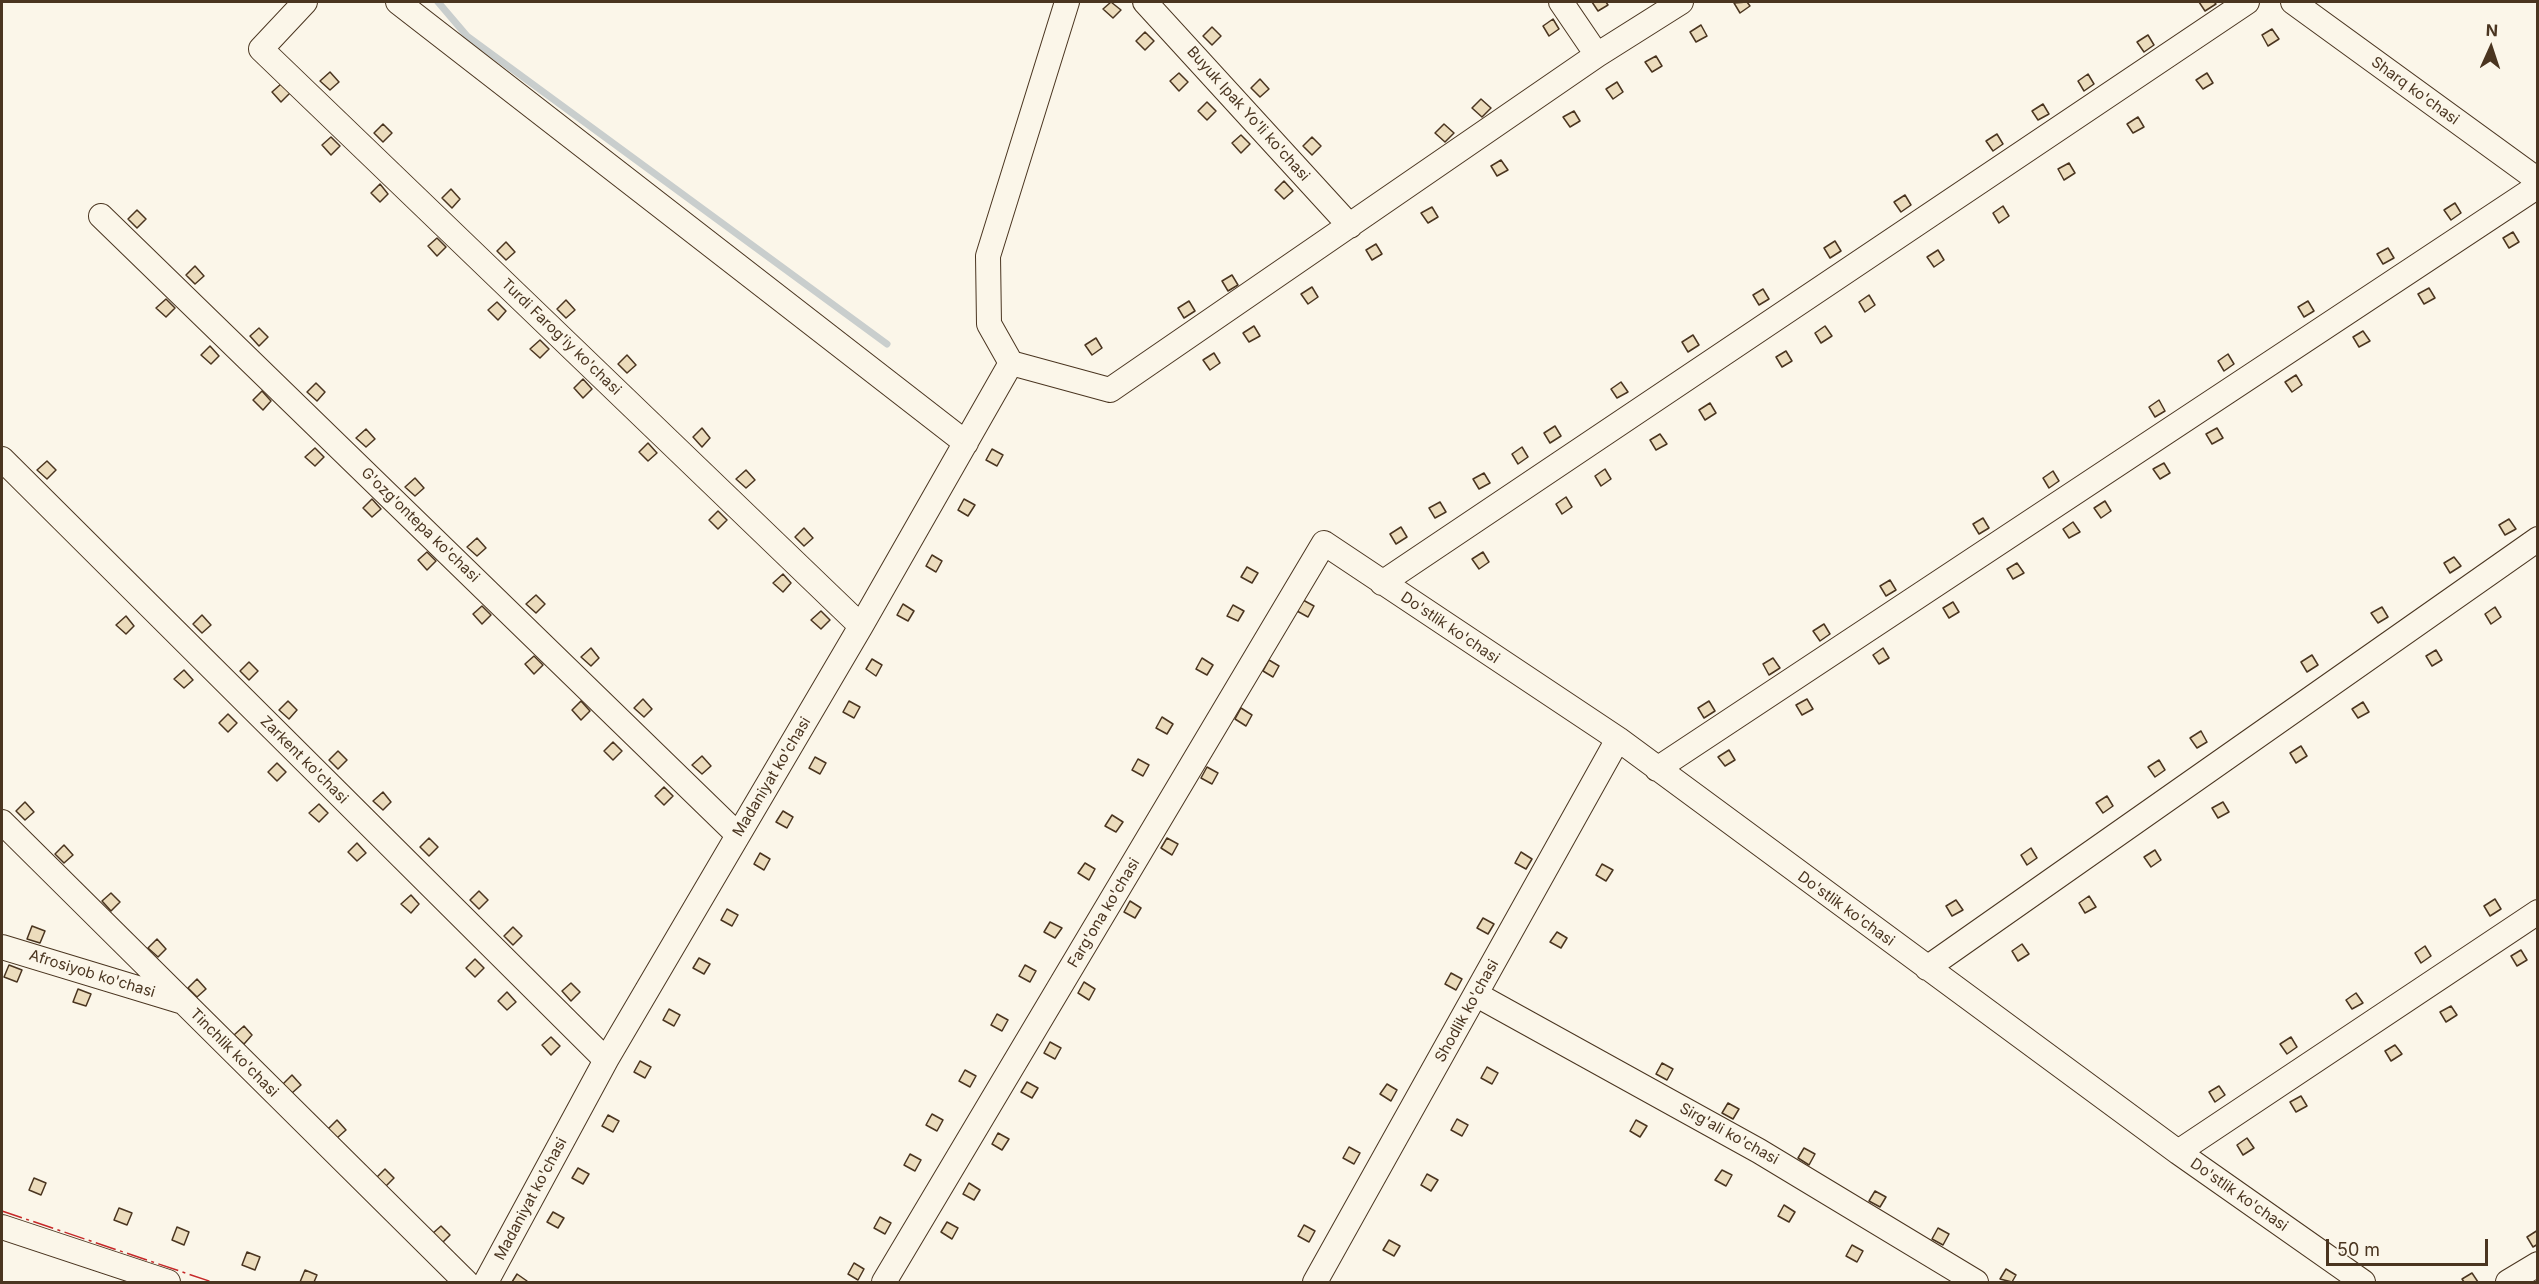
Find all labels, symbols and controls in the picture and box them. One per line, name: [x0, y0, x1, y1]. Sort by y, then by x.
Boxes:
north arrow: [2461, 18, 2521, 78]
text: N: [2485, 20, 2499, 40]
street label: Buyuk Ipak Yo'li ko'chasi: [1183, 43, 1313, 185]
street label: Sharq ko'chasi: [2368, 53, 2462, 129]
street label: Turdi Farog'iy ko'chasi: [497, 275, 625, 399]
street label: G'ozg'ontepa ko'chasi: [357, 464, 483, 586]
street label: Do'stlik ko'chasi: [1397, 588, 1503, 668]
street label: Zarkent ko'chasi: [256, 712, 352, 808]
street label: Madaniyat ko'chasi: [729, 714, 815, 840]
street label: Farg'ona ko'chasi: [1064, 855, 1144, 971]
street label: Do'stlik ko'chasi: [1794, 868, 1898, 950]
street label: Afrosiyob ko'chasi: [27, 946, 157, 1002]
street label: Shodlik ko'chasi: [1431, 956, 1503, 1066]
street label: Tinchlik ko'chasi: [186, 1005, 282, 1101]
street label: Sirg'ali ko'chasi: [1676, 1099, 1782, 1169]
street label: Madaniyat ko'chasi: [491, 1135, 571, 1263]
street label: Do'stlik ko'chasi: [2187, 1155, 2291, 1235]
scale bar: [2329, 1227, 2491, 1265]
text: 50 m: [2337, 1239, 2380, 1260]

